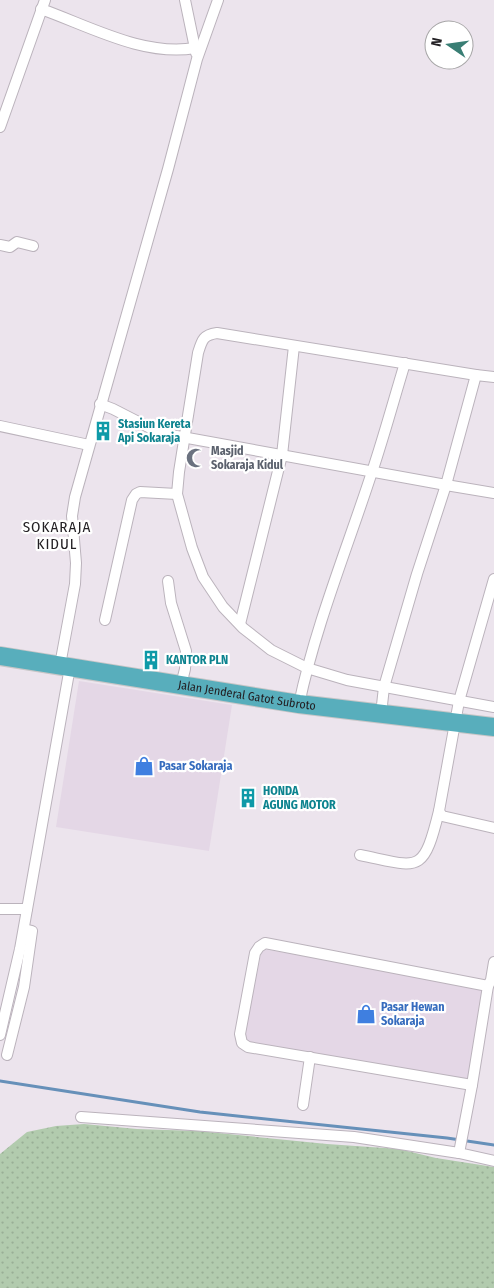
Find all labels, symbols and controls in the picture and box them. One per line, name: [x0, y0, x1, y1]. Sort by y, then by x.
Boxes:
north arrow: [424, 20, 474, 70]
text: N: [428, 36, 446, 48]
place label: Stasiun Kereta Api Sokaraja: [117, 417, 191, 445]
building icon: Stasiun Kereta Api Sokaraja: [92, 420, 114, 442]
place label: Masjid Sokaraja Kidul: [211, 444, 284, 472]
mosque icon: Masjid Sokaraja Kidul: [185, 447, 207, 469]
district label: SOKARAJA KIDUL: [23, 518, 91, 553]
building icon: KANTOR PLN: [140, 649, 162, 671]
place label: KANTOR PLN: [166, 653, 228, 667]
street label: Jalan Jenderal Gatot Subroto: [177, 678, 316, 713]
shop icon: Pasar Sokaraja: [133, 755, 155, 777]
place label: Pasar Sokaraja: [159, 759, 232, 773]
place label: HONDA AGUNG MOTOR: [262, 784, 336, 812]
building icon: HONDA AGUNG MOTOR: [237, 787, 259, 809]
place label: Pasar Hewan Sokaraja: [381, 1000, 445, 1028]
shop icon: Pasar Hewan Sokaraja: [355, 1003, 377, 1025]

